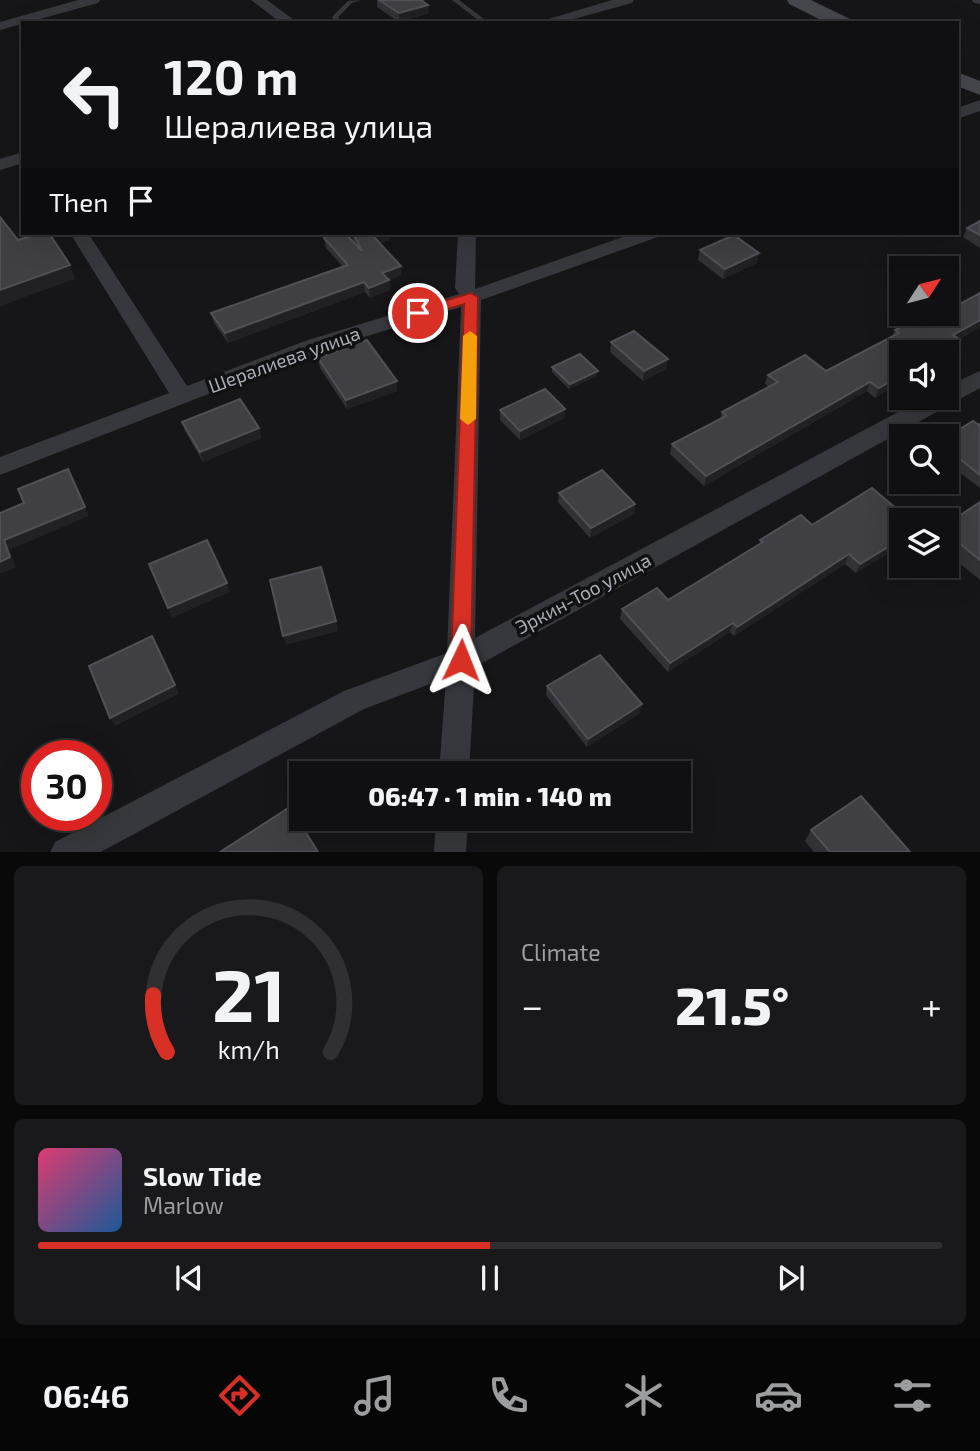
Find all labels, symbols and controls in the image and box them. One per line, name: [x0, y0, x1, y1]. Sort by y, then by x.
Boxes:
text: 120 m: [164, 46, 298, 105]
icon: left: [49, 49, 140, 140]
text: Шералиева улица: [164, 106, 433, 144]
icon: arrive: [122, 182, 160, 220]
text: Then: [49, 186, 108, 217]
north arrow: [889, 256, 959, 326]
map controls: [889, 256, 959, 578]
pin: [388, 283, 448, 343]
icon: arrive: [399, 294, 437, 332]
street label: Шералиева улица: [205, 321, 363, 398]
button: sound: [889, 340, 959, 410]
button: search: [889, 424, 959, 494]
button: layers: [889, 508, 959, 578]
street label: Эркин-Тоо улица: [511, 548, 655, 639]
position arrow: [424, 623, 498, 697]
speed limit sign: 30: [21, 740, 112, 831]
text: 06:47 · 1 min · 140 m: [368, 780, 612, 811]
text: Climate: [521, 938, 601, 966]
text: 21: [212, 949, 285, 1037]
text: 21.5°: [675, 973, 789, 1035]
text: −: [521, 982, 543, 1028]
text: +: [921, 982, 942, 1028]
text: km/h: [217, 1033, 280, 1063]
text: Slow Tide: [143, 1160, 262, 1191]
text: Marlow: [143, 1191, 224, 1219]
icon: previous: [170, 1259, 208, 1297]
icon: pause: [471, 1259, 509, 1297]
icon: next: [772, 1259, 810, 1297]
icon: directions: [215, 1371, 264, 1420]
icon: music: [350, 1371, 399, 1420]
icon: phone: [484, 1371, 533, 1420]
icon: climate: [619, 1371, 668, 1420]
icon: car: [754, 1371, 803, 1420]
icon: filters: [888, 1371, 937, 1420]
text: 06:46: [43, 1376, 129, 1414]

